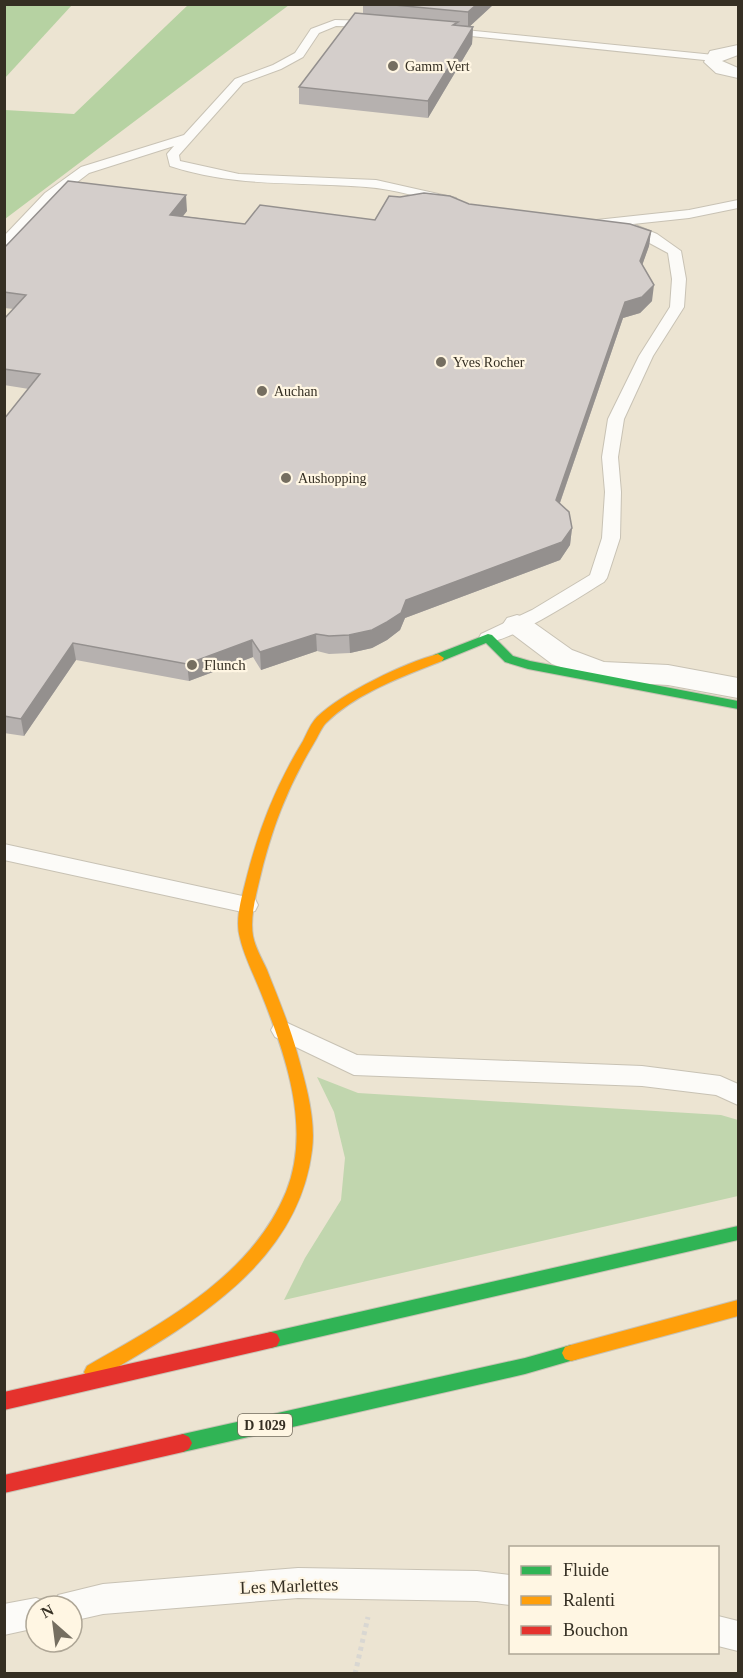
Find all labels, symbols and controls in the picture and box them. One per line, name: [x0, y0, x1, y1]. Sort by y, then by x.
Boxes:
marker: Gamm Vert: [386, 59, 400, 73]
place label: Gamm Vert: [405, 59, 470, 74]
marker: Yves Rocher: [434, 355, 448, 369]
place label: Yves Rocher: [453, 355, 525, 370]
marker: Auchan: [255, 384, 269, 398]
place label: Auchan: [274, 384, 318, 399]
marker: Aushopping: [279, 471, 293, 485]
place label: Aushopping: [298, 471, 366, 486]
place label: Flunch: [204, 657, 246, 673]
marker: Flunch: [185, 658, 199, 672]
road number: D 1029: [238, 1414, 292, 1436]
legend: [509, 1546, 719, 1654]
text: Fluide: [563, 1560, 609, 1580]
street label: Les Marlettes: [239, 1574, 339, 1598]
text: Ralenti: [563, 1590, 615, 1610]
north arrow: [24, 1594, 84, 1654]
text: N: [38, 1601, 57, 1621]
text: Bouchon: [563, 1620, 628, 1640]

